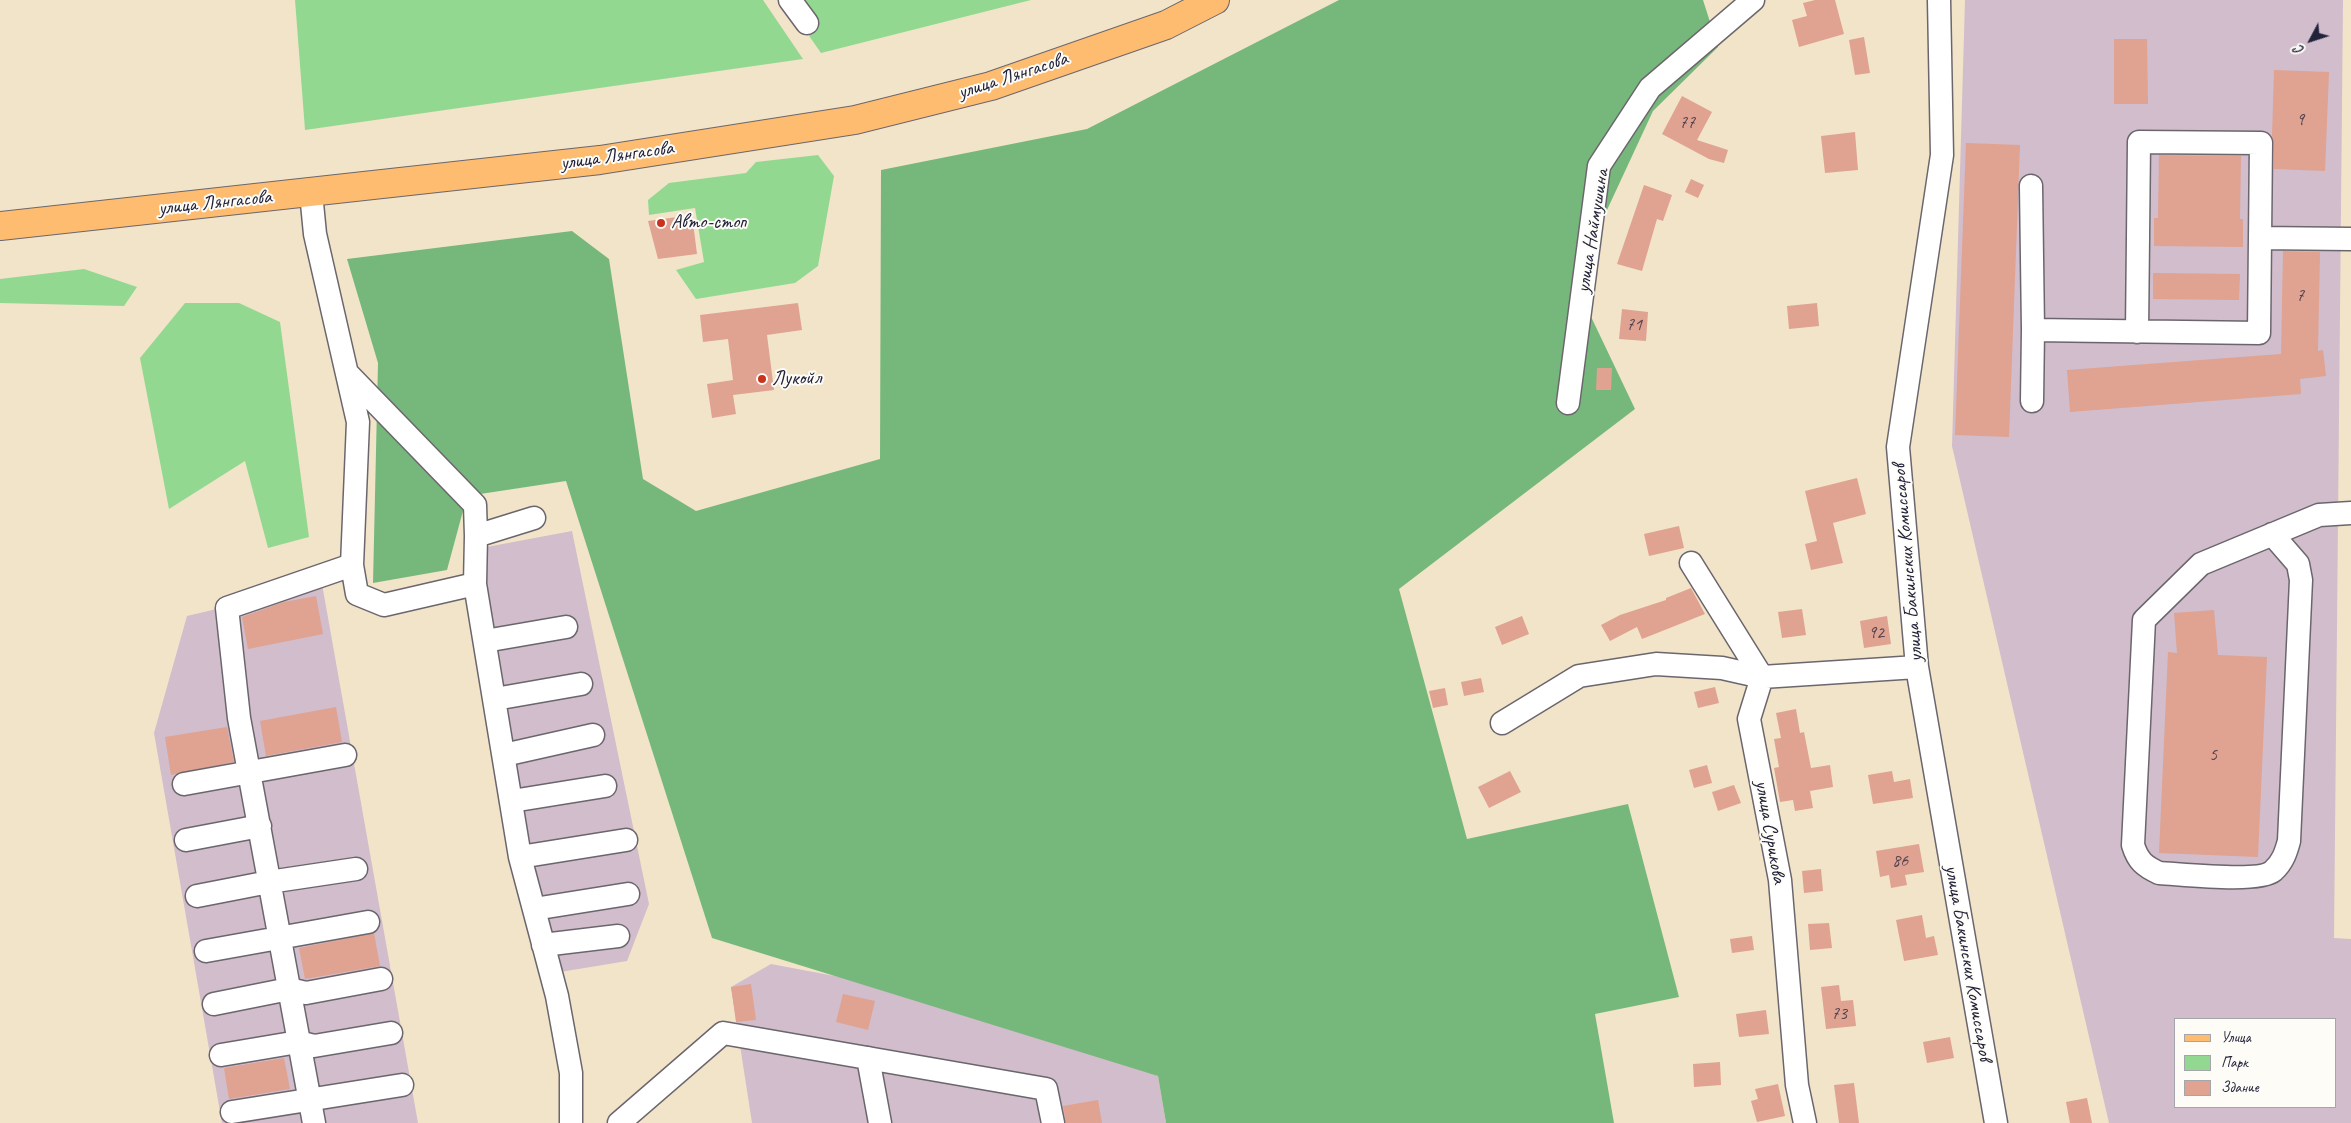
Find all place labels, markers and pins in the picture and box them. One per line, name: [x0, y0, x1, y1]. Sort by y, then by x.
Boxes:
place label: Авто-стоп: [671, 211, 746, 235]
marker: Авто-стоп: [655, 217, 667, 229]
place label: Лукойл: [772, 367, 821, 391]
marker: Лукойл: [756, 373, 768, 385]

